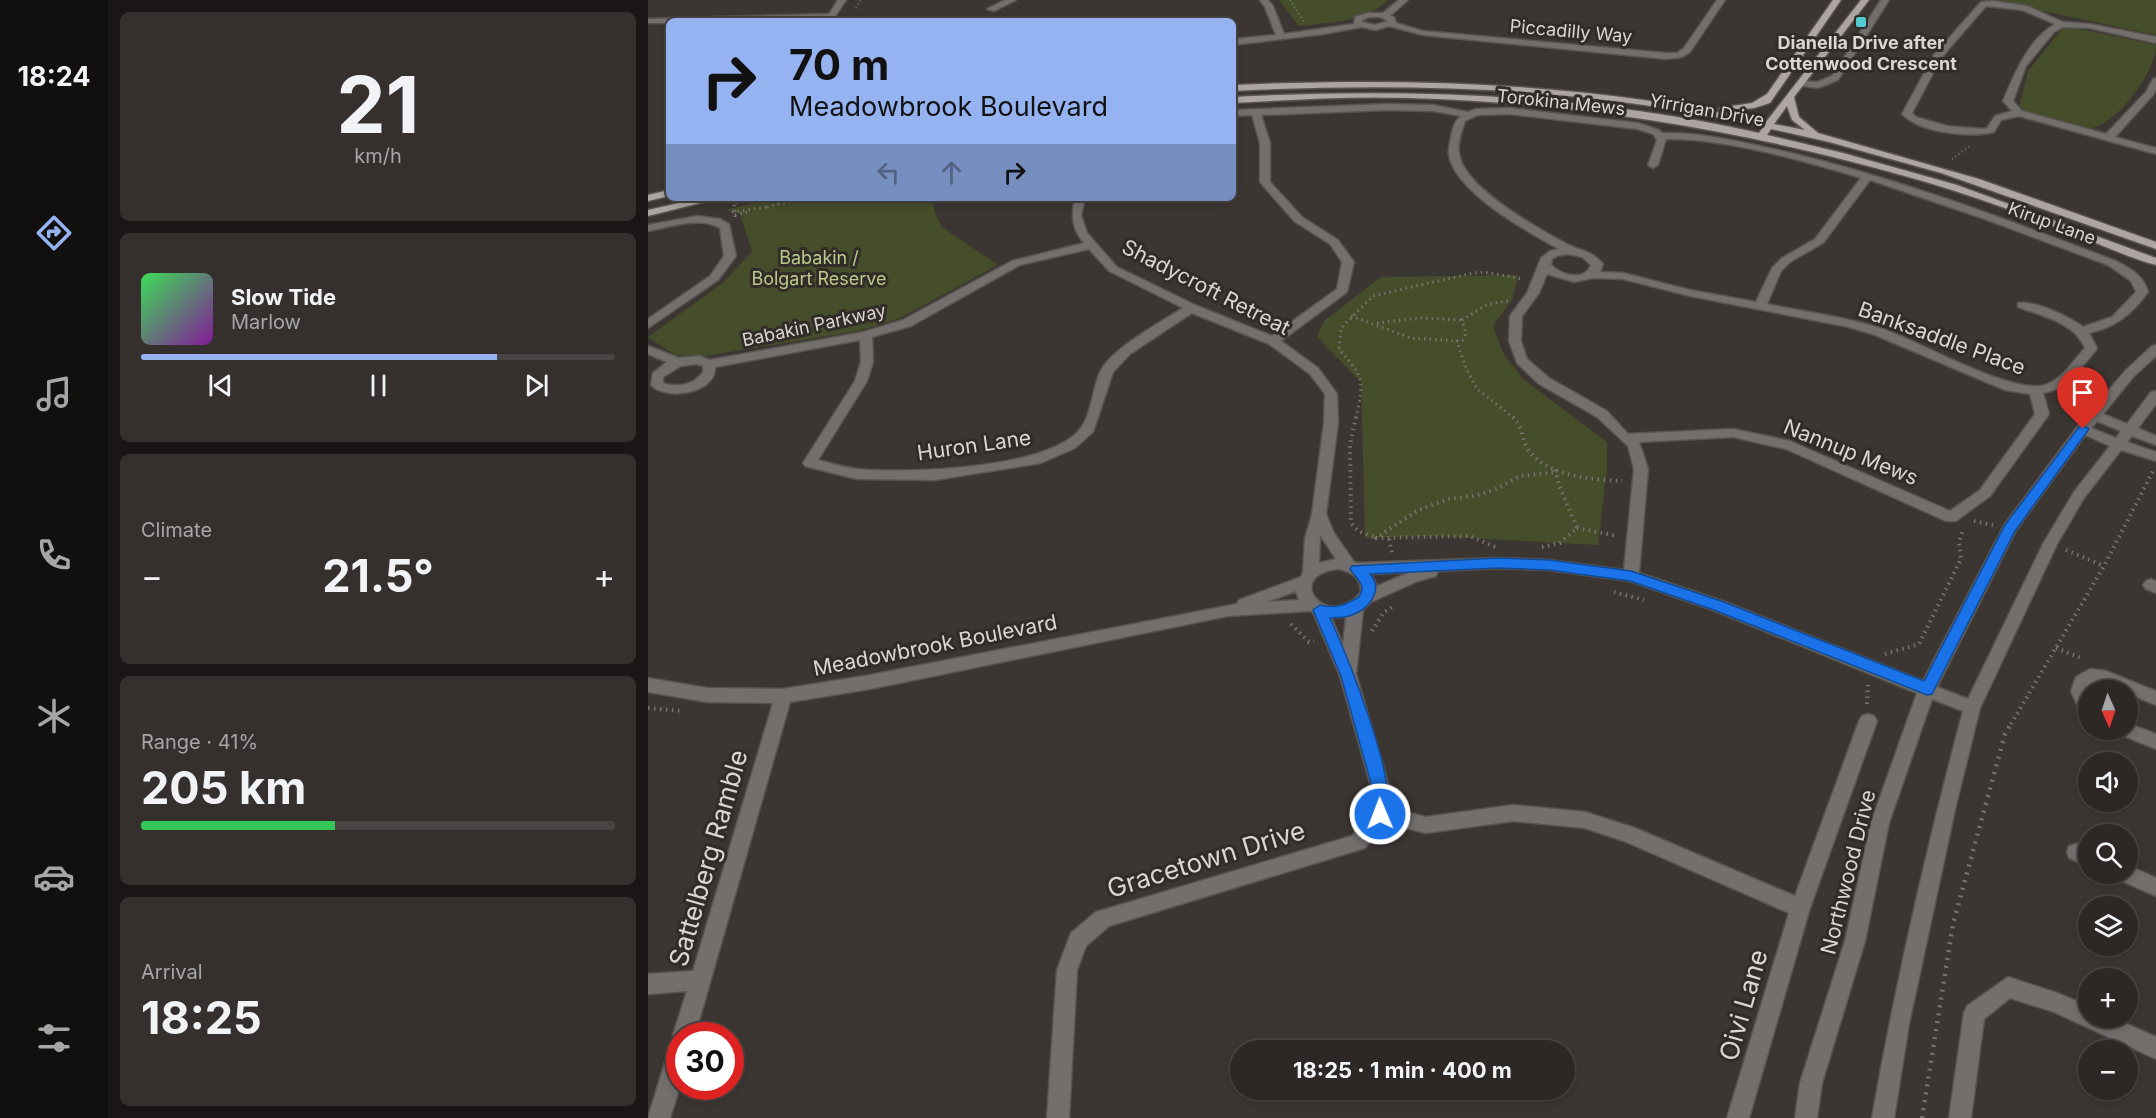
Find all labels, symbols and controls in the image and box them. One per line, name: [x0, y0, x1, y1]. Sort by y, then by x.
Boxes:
street label: Piccadilly Way: [1509, 15, 1633, 47]
marker: Dianella Drive after Cottenwood Crescent: [1854, 15, 1868, 29]
place label: Dianella Drive after Cottenwood Crescent: [1765, 32, 1957, 74]
text: 70 m: [789, 39, 889, 90]
icon: right: [690, 42, 768, 120]
text: 21: [337, 57, 419, 152]
text: 18:24: [17, 60, 91, 93]
street label: Torokina Mews: [1496, 85, 1626, 119]
text: Meadowbrook Boulevard: [789, 90, 1108, 123]
street label: Yirrigan Drive: [1648, 90, 1766, 130]
text: km/h: [354, 144, 402, 168]
icon: left: [872, 156, 905, 189]
icon: ahead: [935, 156, 968, 189]
icon: right: [998, 156, 1031, 189]
street label: Kirup Lane: [2005, 197, 2099, 249]
icon: directions: [33, 212, 75, 254]
street label: Shadycroft Retreat: [1118, 234, 1294, 340]
park label: Babakin / Bolgart Reserve: [751, 247, 887, 289]
text: Slow Tide: [231, 284, 336, 310]
street label: Banksaddle Place: [1855, 296, 2029, 380]
street label: Babakin Parkway: [740, 300, 888, 350]
text: Marlow: [231, 310, 301, 334]
pin: [2057, 367, 2108, 429]
icon: previous: [204, 369, 237, 402]
icon: pause: [362, 369, 395, 402]
icon: next: [520, 369, 553, 402]
icon: music: [33, 373, 75, 415]
icon: arrive: [2066, 376, 2099, 409]
street label: Nannup Mews: [1780, 414, 1922, 490]
street label: Huron Lane: [915, 425, 1033, 465]
text: Climate: [141, 518, 212, 542]
icon: phone: [33, 534, 75, 576]
text: 21.5°: [322, 548, 434, 603]
text: −: [141, 556, 163, 596]
text: +: [593, 556, 615, 596]
street label: Meadowbrook Boulevard: [811, 609, 1059, 681]
north arrow: [2078, 680, 2138, 740]
map controls: [2078, 680, 2138, 1100]
icon: climate: [33, 695, 75, 737]
text: Range · 41%: [141, 730, 258, 754]
street label: Sattelberg Ramble: [662, 746, 754, 970]
button: sound: [2078, 752, 2138, 812]
text: 205 km: [141, 760, 306, 815]
position arrow: [1348, 782, 1412, 846]
street label: Northwood Drive: [1815, 787, 1881, 957]
street label: Gracetown Drive: [1103, 814, 1309, 904]
button: search: [2078, 824, 2138, 884]
icon: car: [33, 856, 75, 898]
button: layers: [2078, 896, 2138, 956]
street label: Oivi Lane: [1712, 946, 1774, 1064]
text: Arrival: [141, 960, 203, 984]
button: +: [2078, 968, 2138, 1028]
text: 18:25: [141, 990, 262, 1045]
icon: filters: [33, 1017, 75, 1059]
speed limit sign: 30: [666, 1022, 744, 1100]
button: −: [2078, 1040, 2138, 1100]
text: 18:25 · 1 min · 400 m: [1293, 1057, 1512, 1083]

